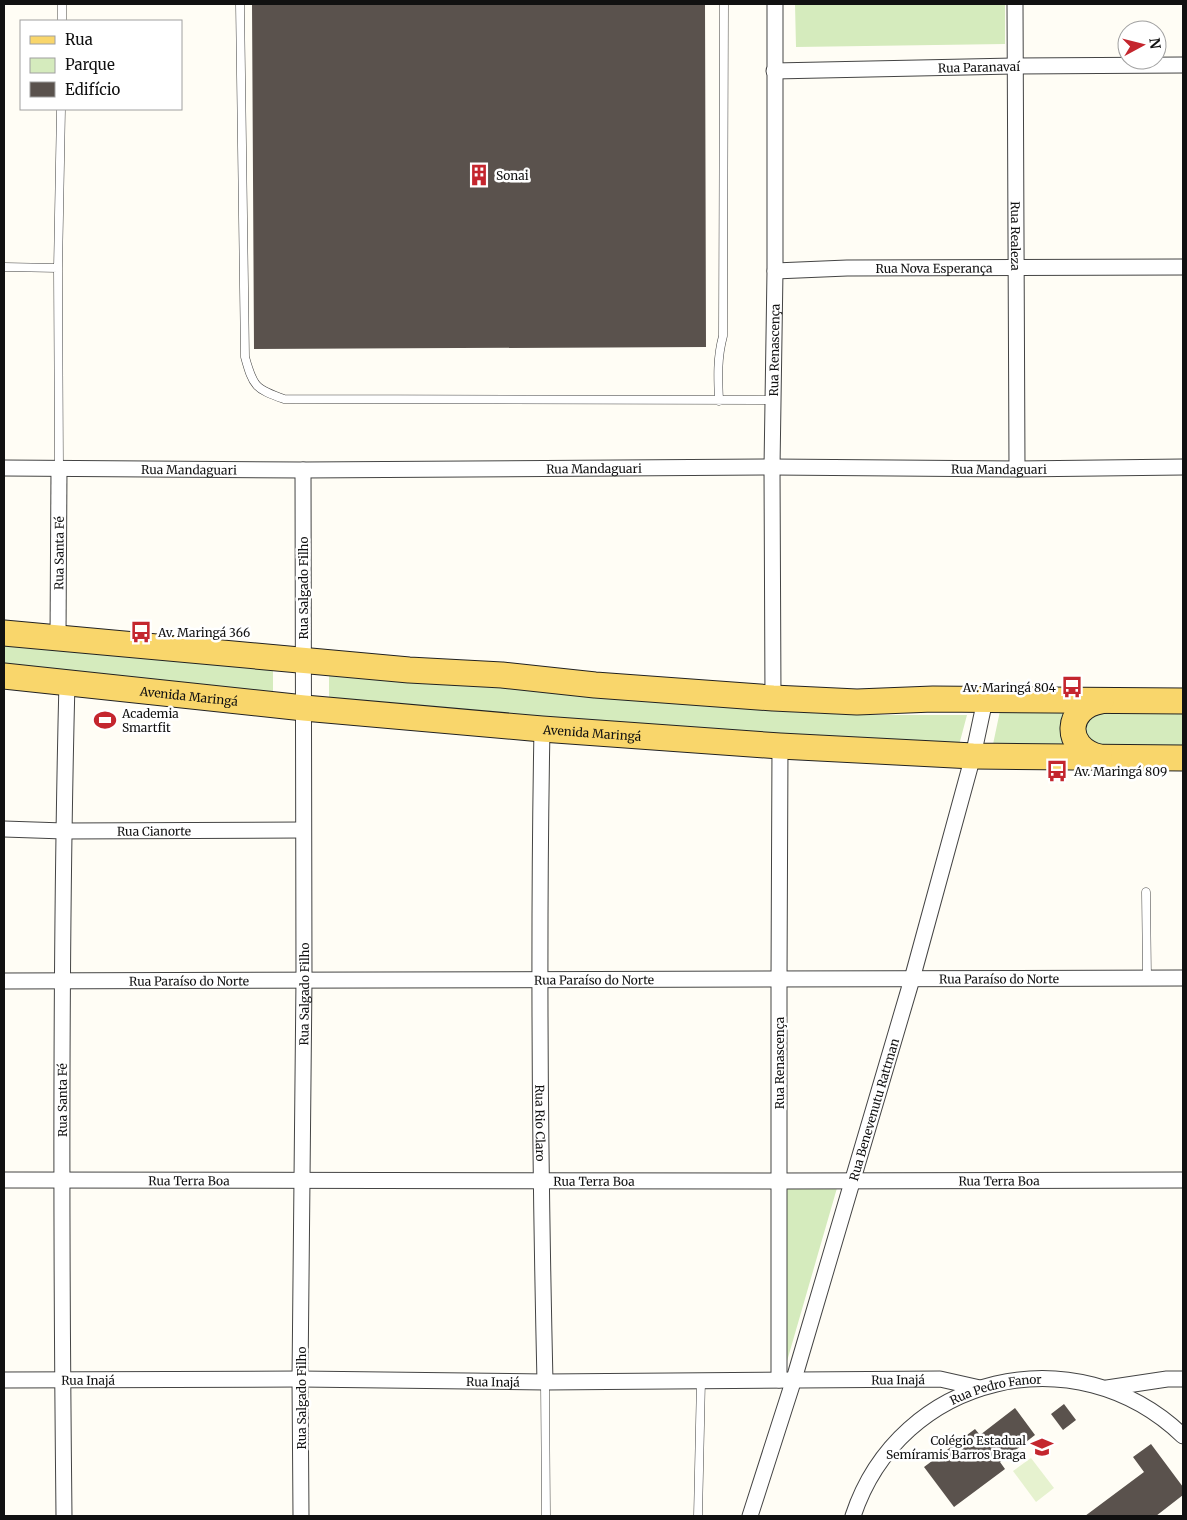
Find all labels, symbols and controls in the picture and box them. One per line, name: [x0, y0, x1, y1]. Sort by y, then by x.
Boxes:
legend: [20, 20, 182, 110]
north arrow: [1117, 20, 1167, 70]
text: Rua: [65, 30, 93, 49]
text: N: [1145, 37, 1165, 50]
text: Parque: [65, 55, 115, 74]
street label: Rua Paranavaí: [938, 58, 1021, 75]
text: Edifício: [65, 80, 121, 99]
building icon: Sonai: [466, 162, 492, 188]
place label: Sonai: [496, 168, 529, 183]
street label: Rua Realeza: [1008, 201, 1024, 271]
street label: Rua Nova Esperança: [875, 260, 993, 275]
street label: Rua Renascença: [766, 303, 782, 396]
street label: Rua Mandaguari: [546, 460, 642, 476]
street label: Rua Mandaguari: [141, 461, 237, 477]
street label: Rua Mandaguari: [951, 461, 1047, 477]
street label: Rua Santa Fé: [51, 516, 66, 590]
street label: Rua Salgado Filho: [296, 537, 311, 639]
bus stop icon: Av. Maringá 366: [128, 619, 154, 645]
place label: Av. Maringá 366: [157, 625, 250, 640]
bus stop icon: Av. Maringá 804: [1059, 674, 1085, 700]
place label: Av. Maringá 804: [962, 680, 1057, 695]
street label: Avenida Maringá: [138, 683, 239, 708]
place label: Academia Smartfit: [121, 706, 179, 735]
sports icon: Academia Smartfit: [92, 707, 118, 733]
street label: Avenida Maringá: [542, 722, 642, 744]
bus stop icon: Av. Maringá 809: [1044, 758, 1070, 784]
place label: Av. Maringá 809: [1073, 764, 1167, 779]
street label: Rua Cianorte: [117, 823, 191, 838]
street label: Rua Salgado Filho: [296, 942, 312, 1046]
street label: Rua Paraíso do Norte: [939, 971, 1059, 986]
street label: Rua Paraíso do Norte: [534, 972, 654, 987]
street label: Rua Paraíso do Norte: [129, 973, 249, 988]
street label: Rua Renascença: [772, 1016, 787, 1109]
street label: Rua Benevenutu Rattman: [845, 1036, 902, 1182]
street label: Rua Santa Fé: [54, 1063, 69, 1137]
street label: Rua Rio Claro: [533, 1084, 549, 1162]
street label: Rua Terra Boa: [148, 1173, 230, 1188]
street label: Rua Terra Boa: [553, 1173, 635, 1188]
street label: Rua Terra Boa: [958, 1173, 1040, 1188]
street label: Rua Salgado Filho: [294, 1347, 309, 1449]
street label: Rua Pedro Fanor: [947, 1371, 1042, 1408]
street label: Rua Inajá: [61, 1372, 115, 1387]
street label: Rua Inajá: [871, 1372, 925, 1387]
street label: Rua Inajá: [466, 1374, 520, 1389]
place label: Colégio Estadual Semíramis Barros Braga: [886, 1433, 1027, 1462]
school or university icon: Colégio Estadual Semíramis Barros Braga: [1029, 1434, 1055, 1460]

